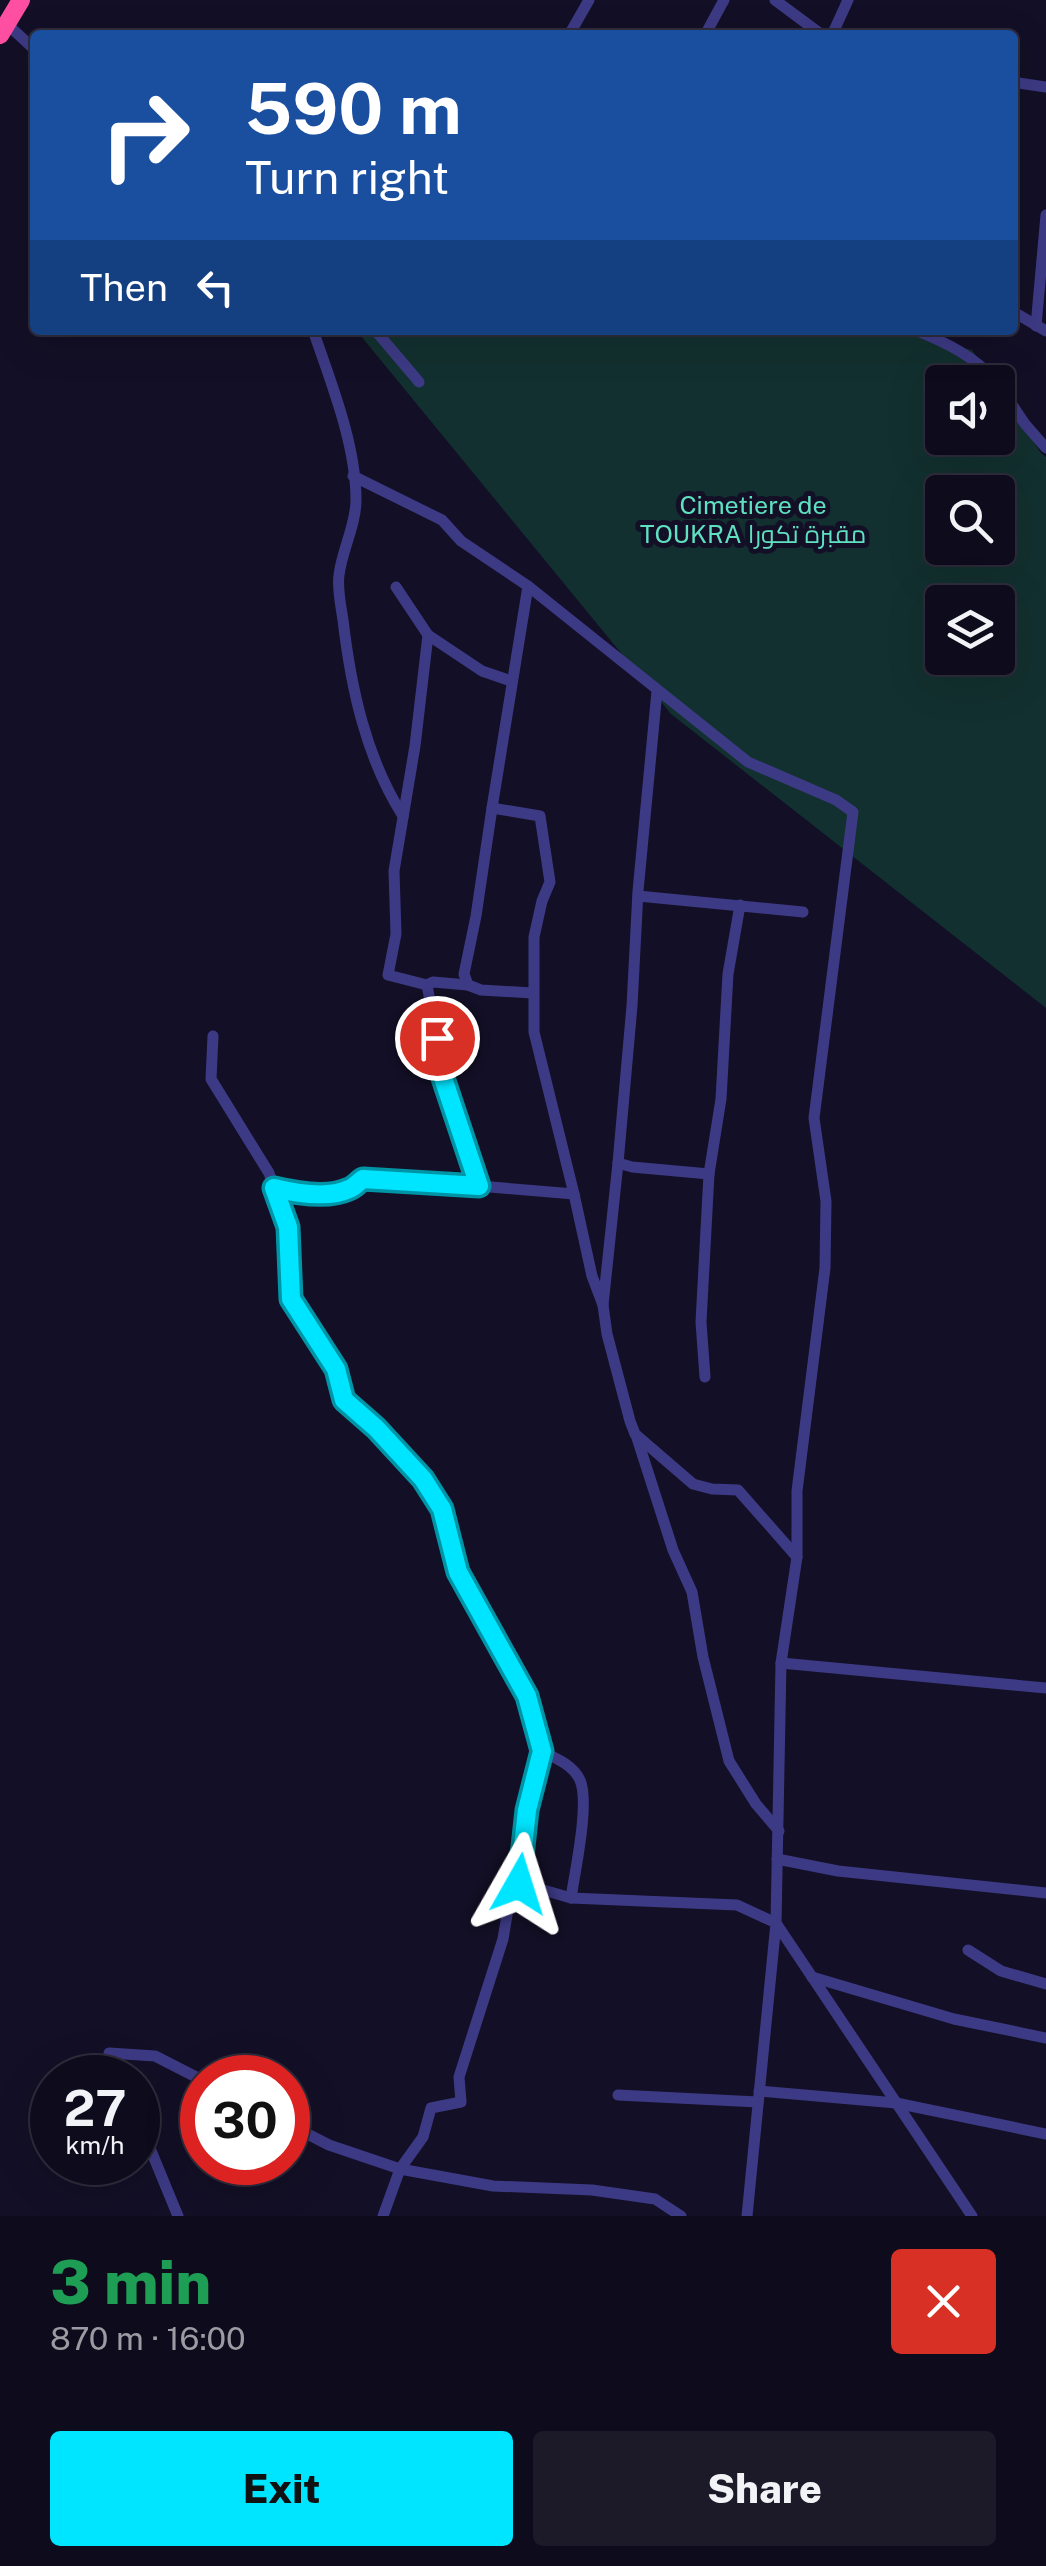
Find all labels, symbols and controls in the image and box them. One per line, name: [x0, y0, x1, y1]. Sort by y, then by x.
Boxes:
text: 590 m: [245, 67, 462, 150]
icon: right: [80, 70, 210, 200]
text: Turn right: [245, 151, 449, 204]
icon: left: [188, 260, 243, 315]
text: Then: [80, 265, 168, 310]
map controls: [925, 365, 1015, 675]
button: sound: [925, 365, 1015, 455]
button: search: [925, 475, 1015, 565]
park label: Cimetiere de TOUKRA مقبرة تكورا: [640, 490, 866, 549]
button: layers: [925, 585, 1015, 675]
pin: [395, 996, 480, 1081]
icon: arrive: [410, 1011, 465, 1066]
position arrow: [467, 1832, 571, 1936]
speed limit sign: 30: [180, 2055, 310, 2185]
text: 27: [63, 2078, 127, 2137]
text: km/h: [66, 2130, 124, 2160]
text: 3 min: [50, 2247, 211, 2318]
button: close: [891, 2249, 996, 2354]
text: 870 m · 16:00: [50, 2320, 246, 2357]
button: Exit: [50, 2431, 513, 2546]
button: Share: [533, 2431, 996, 2546]

